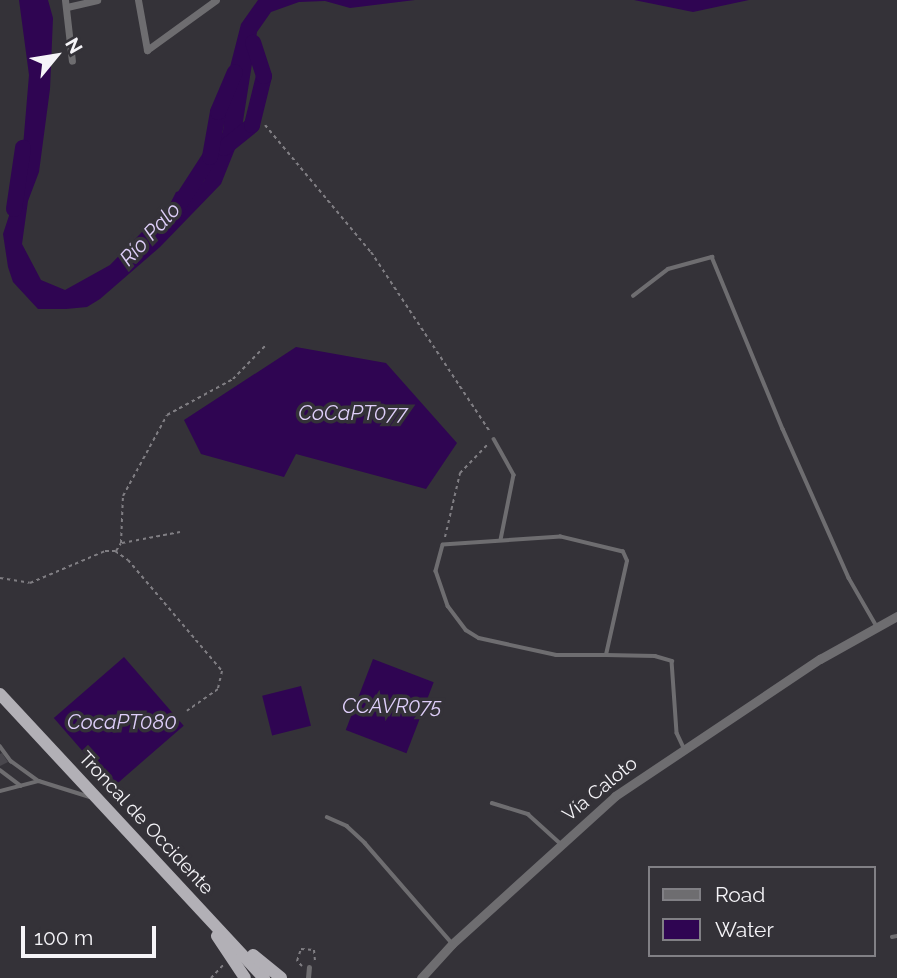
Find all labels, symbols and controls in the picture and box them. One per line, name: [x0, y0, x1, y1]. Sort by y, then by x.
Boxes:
north arrow: [21, 21, 91, 91]
text: N: [61, 34, 87, 57]
water label: Río Palo: [114, 197, 186, 271]
water label: CoCaPT077: [298, 400, 408, 426]
water label: CCAVR075: [342, 693, 442, 719]
water label: CocaPT080: [67, 709, 177, 735]
street label: Troncal de Occidente: [74, 747, 218, 899]
street label: Vía Caloto: [558, 752, 642, 826]
legend: [648, 866, 876, 957]
text: Road: [715, 882, 765, 907]
scale bar: [24, 912, 159, 956]
text: Water: [715, 917, 774, 942]
text: 100 m: [34, 925, 93, 950]

